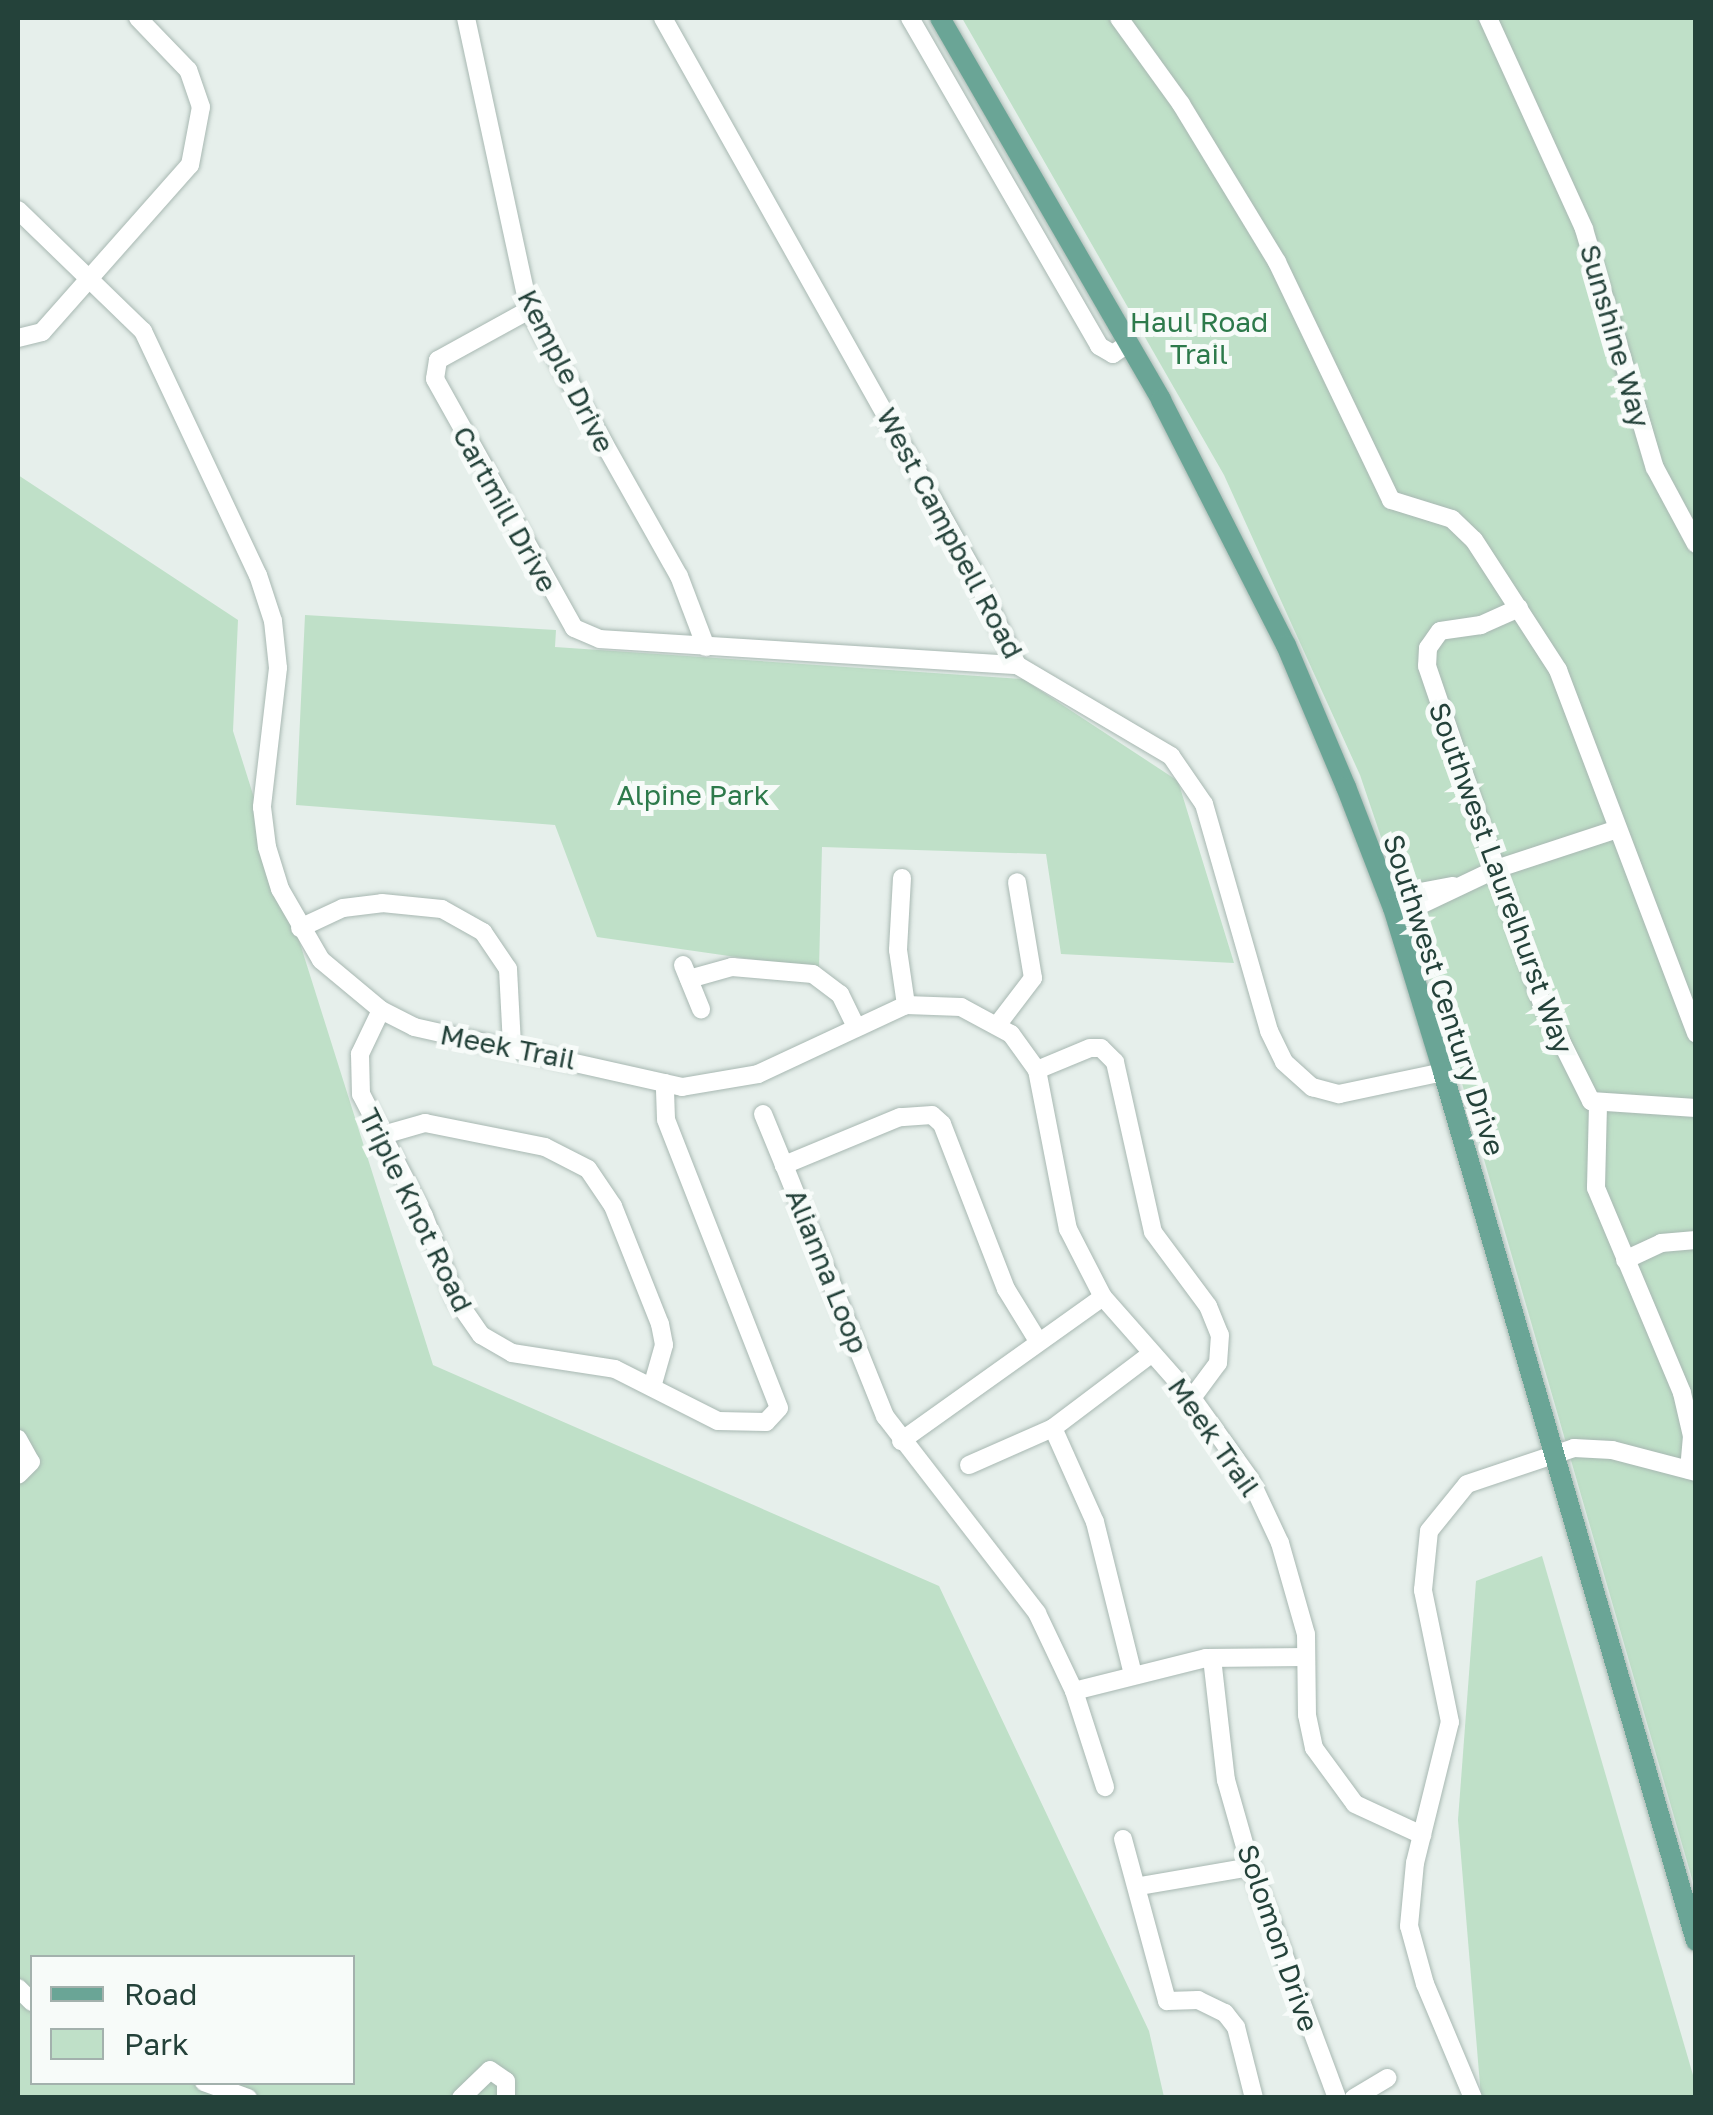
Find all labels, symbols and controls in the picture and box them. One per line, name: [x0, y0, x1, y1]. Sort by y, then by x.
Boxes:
street label: Sunshine Way: [1573, 241, 1657, 431]
street label: Kemple Drive: [511, 284, 621, 458]
park label: Haul Road Trail: [1130, 305, 1268, 371]
street label: West Campbell Road: [870, 402, 1030, 664]
street label: Cartmill Drive: [446, 420, 564, 598]
street label: Southwest Laurelhurst Way: [1422, 698, 1580, 1058]
park label: Alpine Park: [617, 778, 769, 812]
street label: Southwest Century Drive: [1376, 830, 1512, 1160]
street label: Meek Trail: [437, 1017, 579, 1077]
street label: Triple Knot Road: [352, 1103, 480, 1317]
street label: Alianna Loop: [779, 1184, 875, 1358]
street label: Meek Trail: [1161, 1371, 1267, 1503]
street label: Solomon Drive: [1230, 1840, 1326, 2036]
legend: [30, 1955, 355, 2085]
text: Road: [124, 1976, 198, 2012]
text: Park: [124, 2026, 189, 2062]

